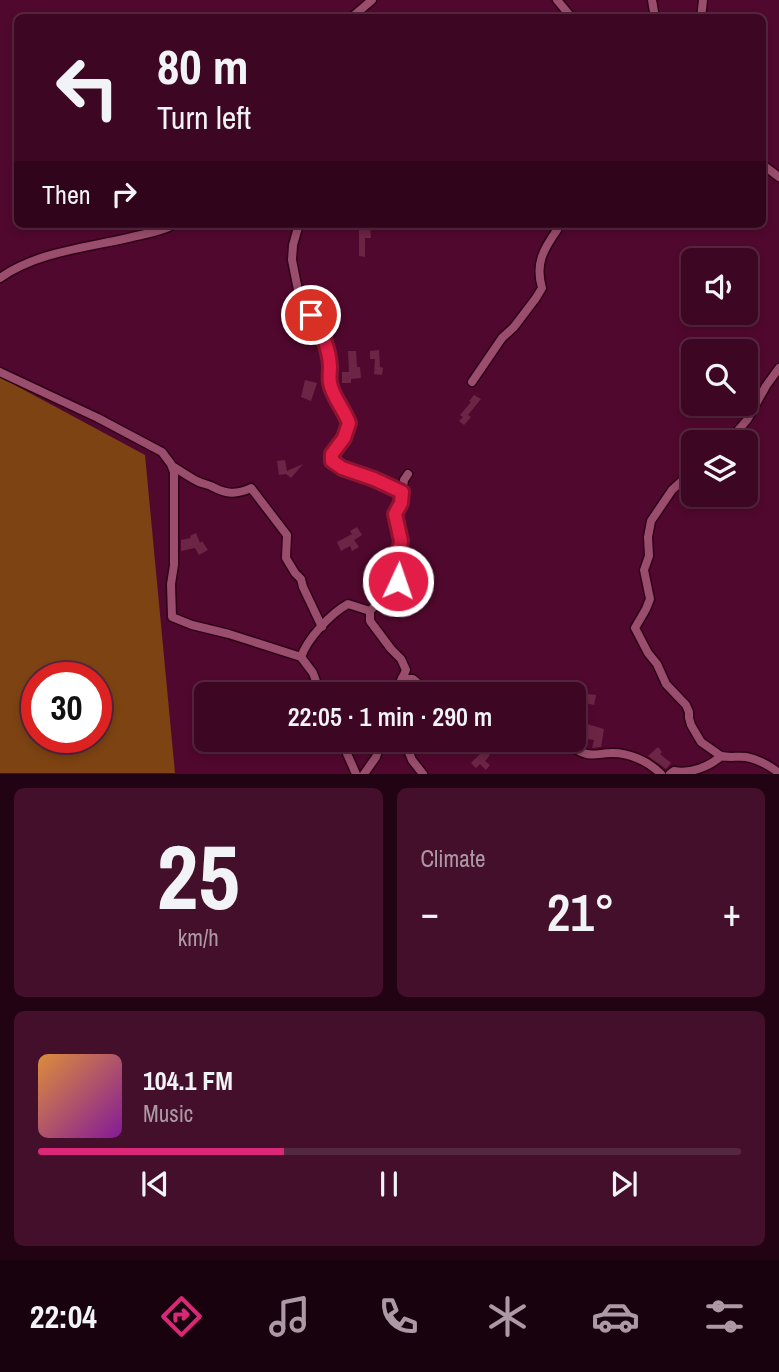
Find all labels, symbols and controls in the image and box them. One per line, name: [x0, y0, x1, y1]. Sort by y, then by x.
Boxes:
text: 80 m: [157, 33, 249, 99]
icon: left: [42, 42, 133, 133]
text: Turn left: [157, 96, 251, 139]
icon: right: [105, 175, 143, 213]
text: Then: [42, 177, 91, 212]
map controls: [681, 248, 758, 507]
button: sound: [681, 248, 758, 325]
pin: [281, 285, 341, 345]
icon: arrive: [292, 296, 330, 334]
button: search: [681, 339, 758, 416]
button: layers: [681, 430, 758, 507]
position arrow: [361, 544, 435, 618]
speed limit sign: 30: [21, 662, 112, 753]
text: 22:05 · 1 min · 290 m: [288, 699, 492, 734]
text: 25: [157, 815, 240, 937]
text: Climate: [421, 843, 485, 874]
text: 21°: [547, 877, 615, 947]
text: −: [421, 887, 439, 938]
text: +: [723, 887, 741, 938]
text: km/h: [178, 922, 219, 953]
text: 104.1 FM: [143, 1063, 233, 1098]
text: Music: [143, 1098, 193, 1129]
icon: previous: [136, 1165, 174, 1203]
icon: pause: [370, 1165, 408, 1203]
icon: next: [605, 1165, 643, 1203]
icon: directions: [157, 1292, 206, 1341]
icon: music: [265, 1292, 314, 1341]
icon: phone: [374, 1292, 423, 1341]
icon: climate: [483, 1292, 532, 1341]
icon: car: [591, 1292, 640, 1341]
icon: filters: [700, 1292, 749, 1341]
text: 22:04: [30, 1295, 97, 1338]

